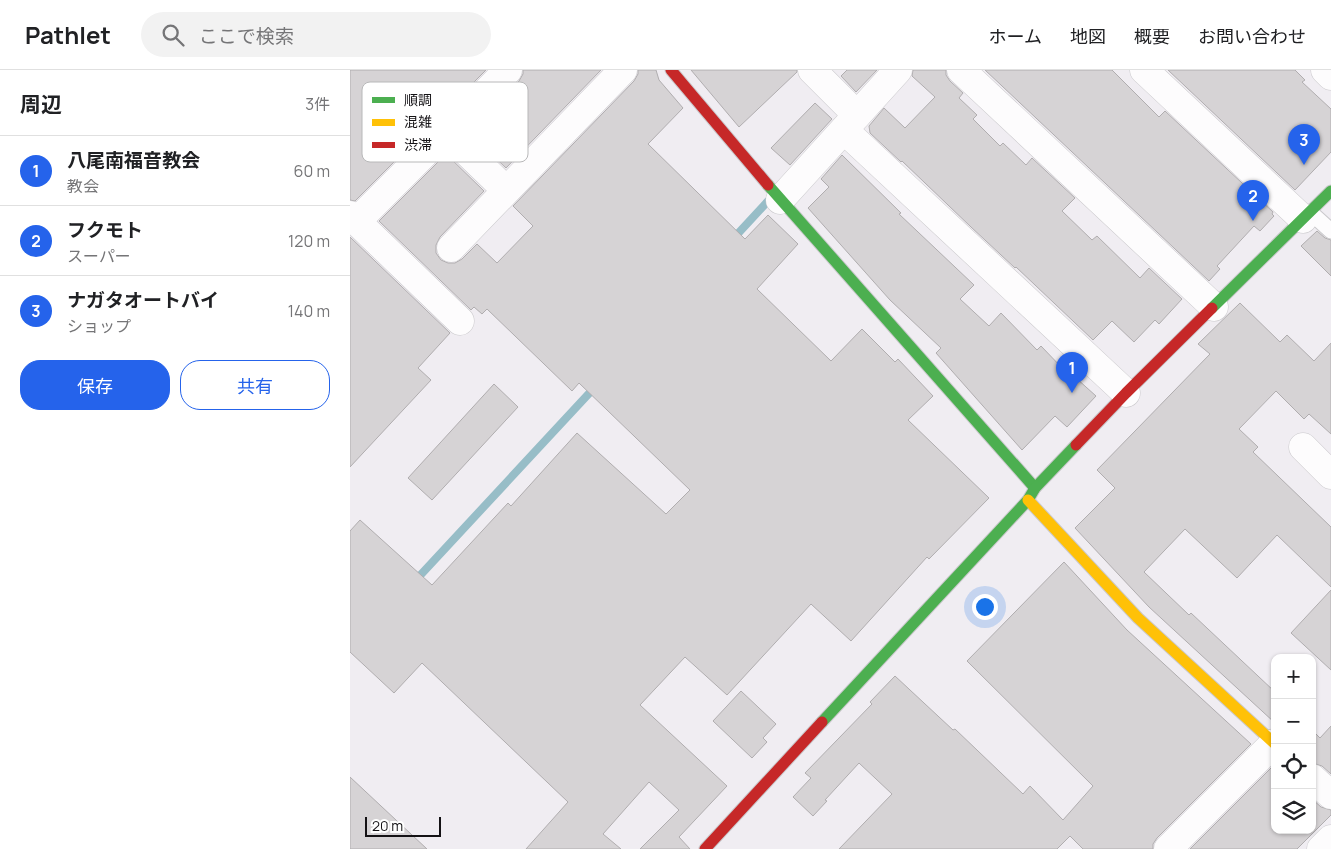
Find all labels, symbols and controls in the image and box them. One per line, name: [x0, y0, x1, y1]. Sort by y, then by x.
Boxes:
search box: [141, 12, 491, 57]
text: Pathlet: [25, 18, 111, 51]
icon: search: [159, 21, 187, 49]
text: ここで検索: [199, 23, 294, 49]
text: ホーム: [989, 24, 1042, 48]
text: 地図: [1070, 24, 1106, 48]
text: 概要: [1134, 24, 1170, 48]
text: お問い合わせ: [1198, 24, 1306, 48]
legend: [362, 82, 528, 162]
text: 周辺: [20, 90, 62, 118]
text: 順調: [404, 90, 432, 109]
text: 3件: [305, 93, 330, 115]
text: 混雑: [404, 112, 432, 131]
pin: 3: [1288, 124, 1320, 165]
text: 渋滞: [404, 135, 432, 154]
text: 八尾南福音教会: [67, 147, 200, 173]
text: 1: [32, 160, 40, 182]
text: 60 m: [294, 160, 330, 182]
text: 教会: [67, 175, 99, 197]
pin: 2: [1237, 180, 1269, 221]
text: フクモト: [67, 217, 143, 243]
text: 2: [31, 230, 41, 252]
text: 120 m: [288, 230, 330, 252]
text: スーパー: [67, 245, 131, 267]
text: ナガタオートバイ: [67, 287, 219, 313]
text: 3: [31, 300, 41, 322]
text: 140 m: [288, 300, 330, 322]
text: ショップ: [67, 315, 131, 337]
pin: 1: [1056, 352, 1088, 393]
button: 保存: [20, 360, 170, 410]
button: 共有: [180, 360, 330, 410]
your location: [972, 594, 998, 620]
map controls: [1271, 654, 1316, 834]
button: +: [1271, 654, 1316, 699]
button: −: [1271, 699, 1316, 744]
button: locate: [1271, 744, 1316, 789]
button: layers: [1271, 789, 1316, 834]
scale bar: [365, 814, 441, 837]
text: 20 m: [372, 816, 403, 835]

